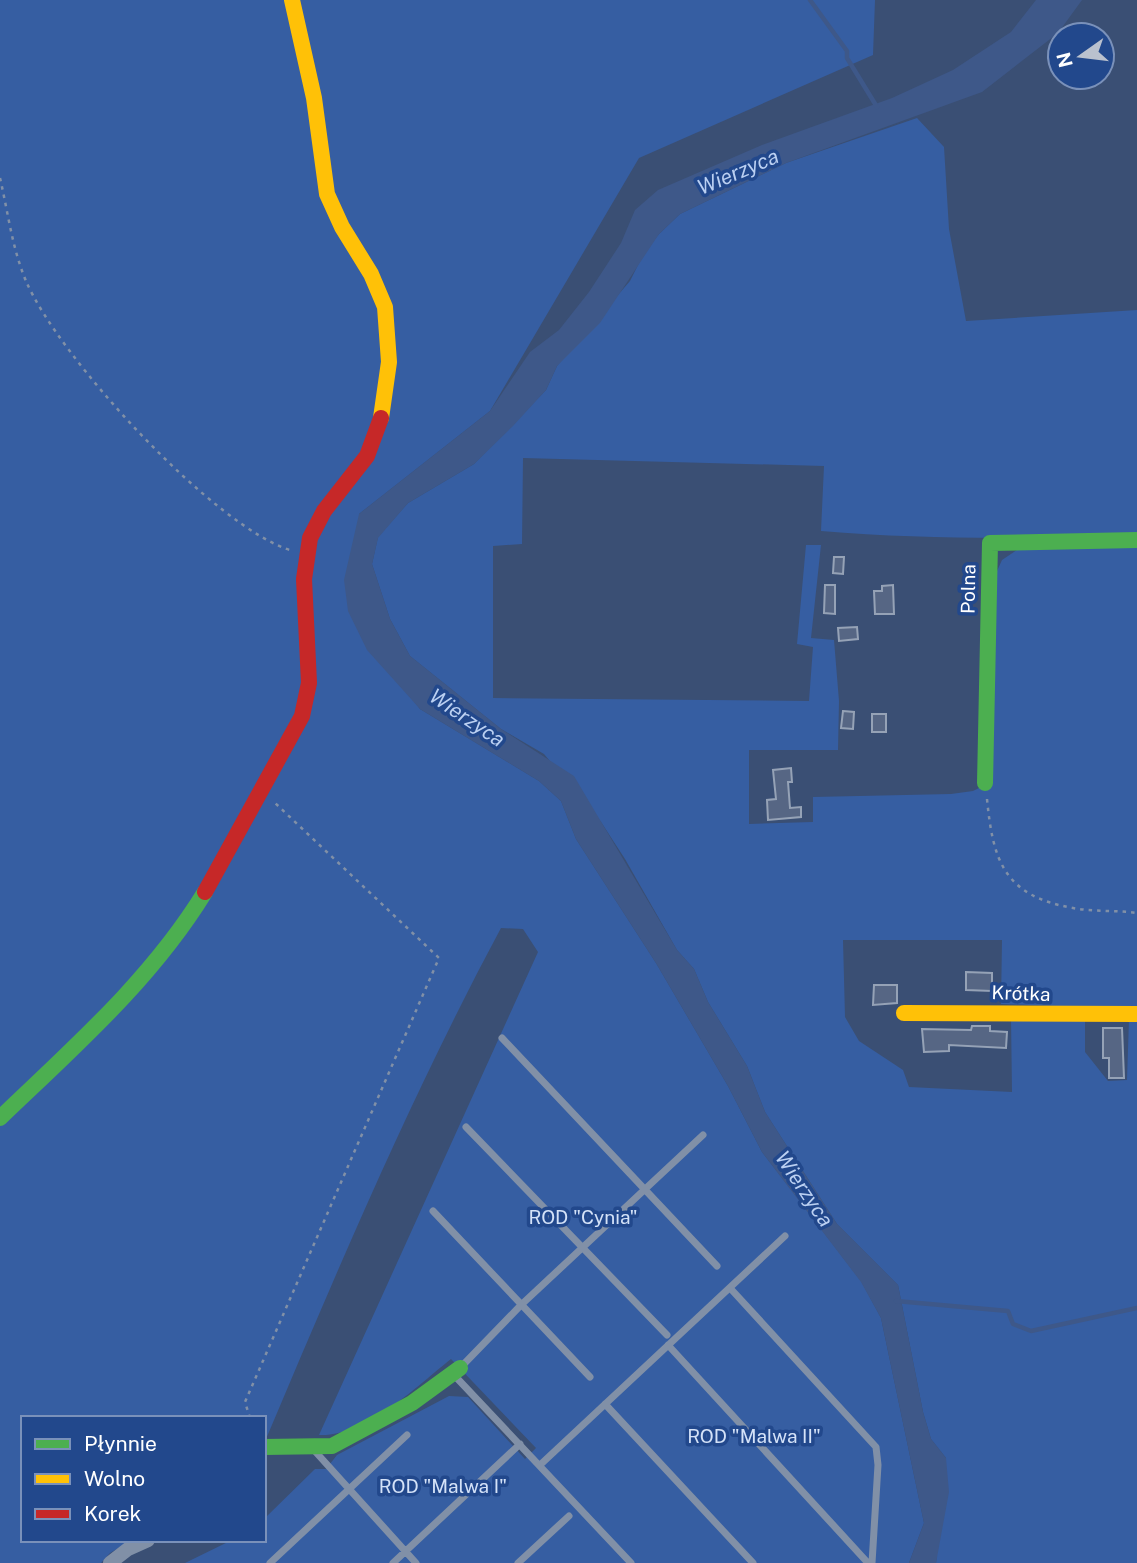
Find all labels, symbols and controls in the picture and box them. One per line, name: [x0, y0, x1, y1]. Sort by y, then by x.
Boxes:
north arrow: [1046, 21, 1116, 91]
text: N: [1052, 50, 1077, 70]
water label: Wierzyca: [693, 143, 782, 200]
street label: Polna: [957, 564, 979, 614]
water label: Wierzyca: [425, 683, 510, 752]
street label: Krótka: [991, 981, 1051, 1005]
water label: Wierzyca: [770, 1146, 839, 1231]
park label: ROD "Cynia": [529, 1206, 637, 1228]
legend: [21, 1416, 266, 1542]
park label: ROD "Malwa II": [687, 1425, 821, 1447]
text: Płynnie: [84, 1431, 157, 1456]
text: Wolno: [84, 1466, 145, 1491]
park label: ROD "Malwa I": [379, 1475, 507, 1497]
text: Korek: [84, 1501, 142, 1526]

